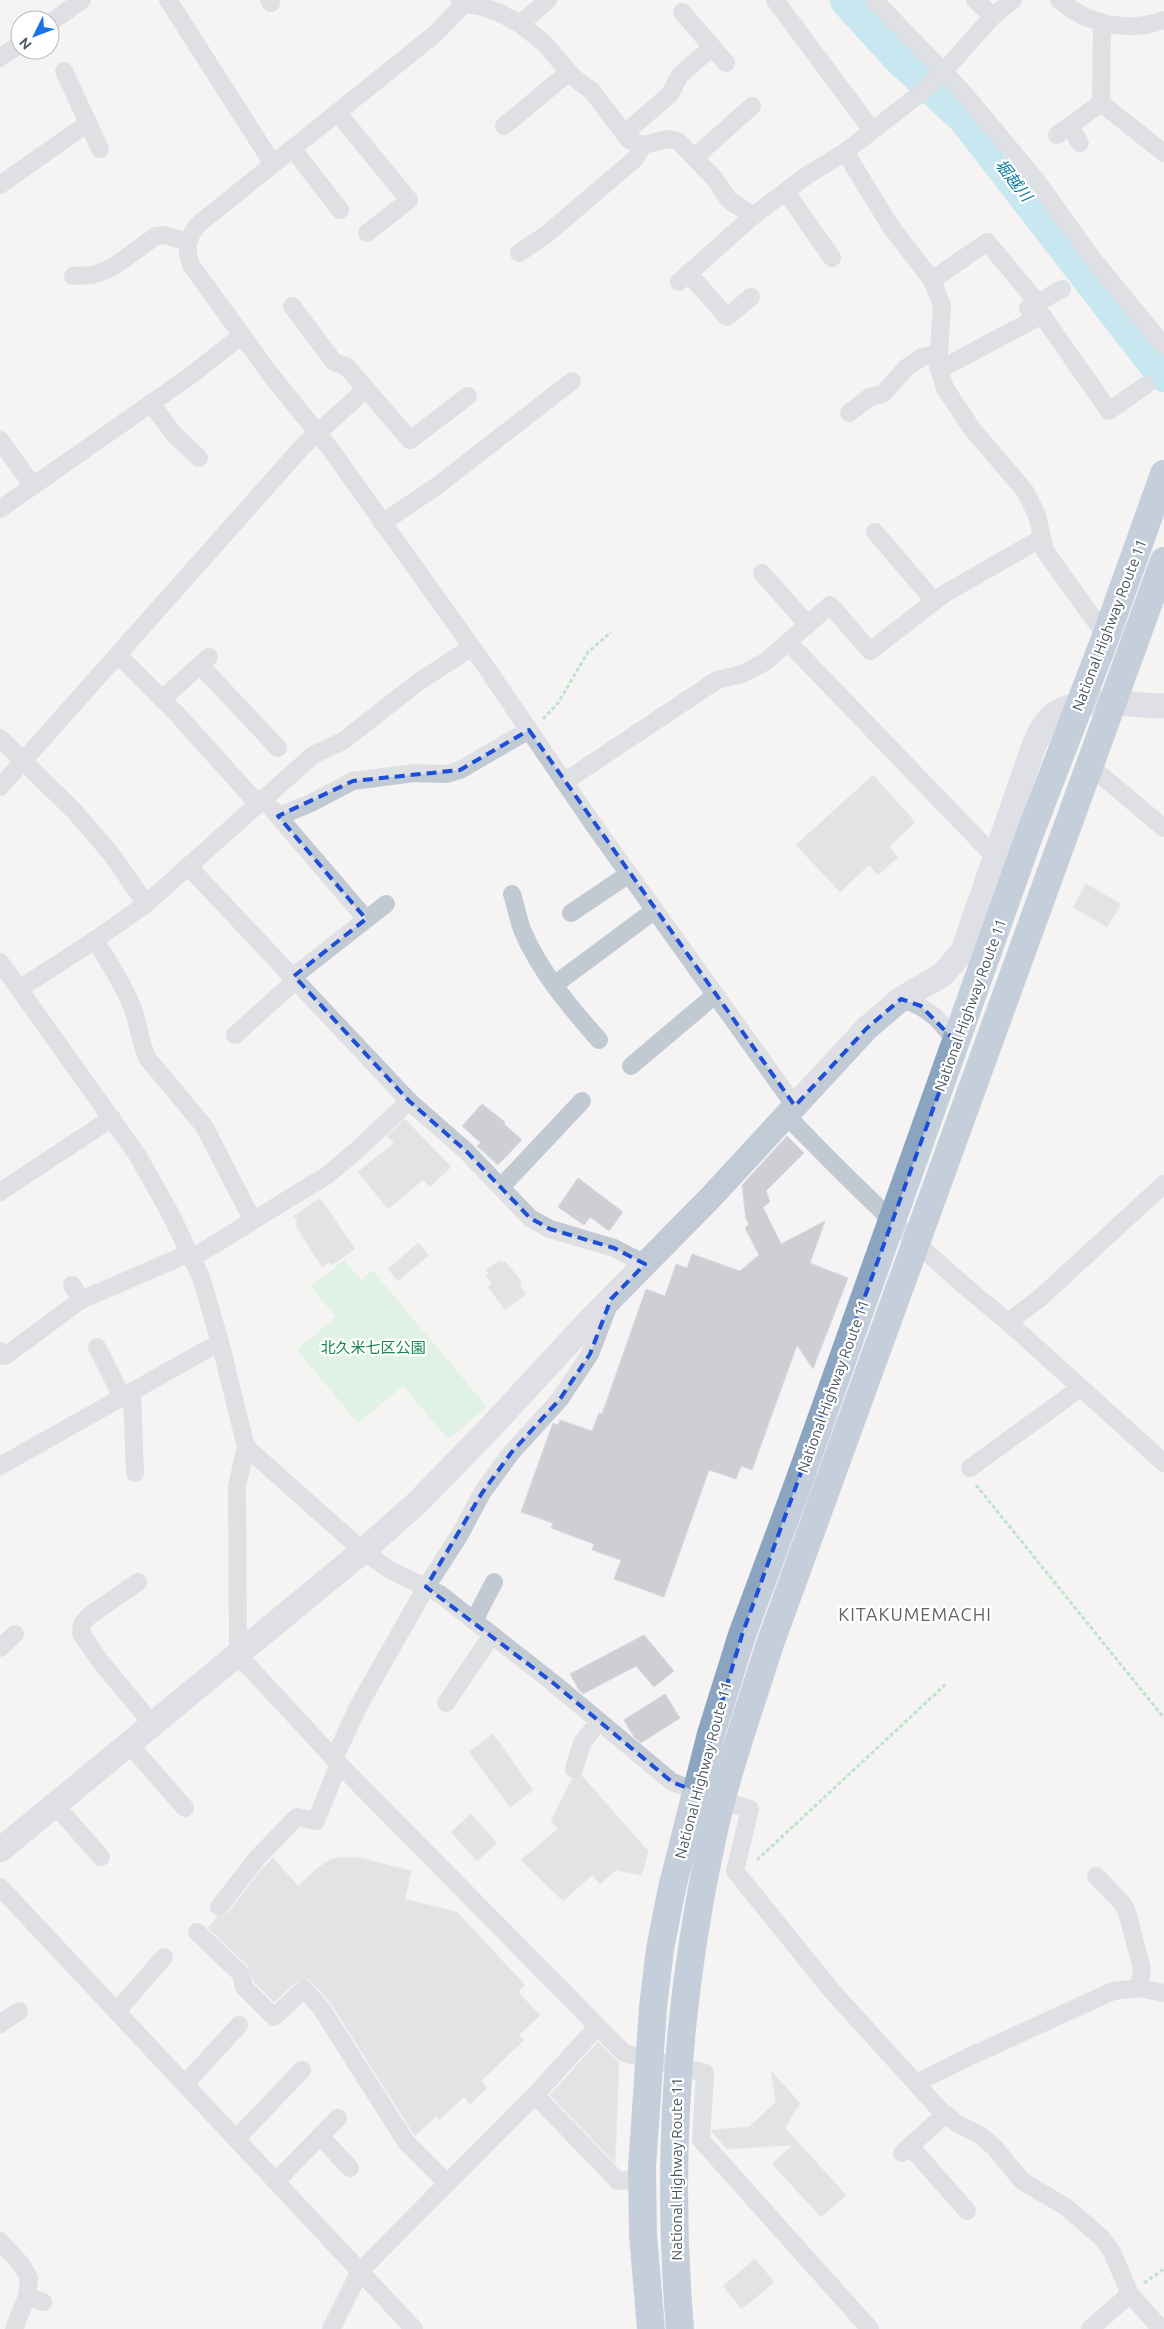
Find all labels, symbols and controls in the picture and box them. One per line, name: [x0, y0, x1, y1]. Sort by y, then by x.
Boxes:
north arrow: [10, 10, 60, 60]
text: N: [16, 34, 35, 53]
water label: 堀越川: [992, 156, 1037, 206]
street label: National Highway Route 11: [1068, 537, 1150, 713]
street label: National Highway Route 11: [931, 916, 1009, 1094]
street label: National Highway Route 11: [794, 1297, 872, 1475]
park label: 北久米七区公園: [320, 1339, 426, 1356]
district label: KITAKUMEMACHI: [838, 1604, 992, 1624]
street label: National Highway Route 11: [671, 1680, 735, 1860]
street label: National Highway Route 11: [668, 2078, 685, 2260]

